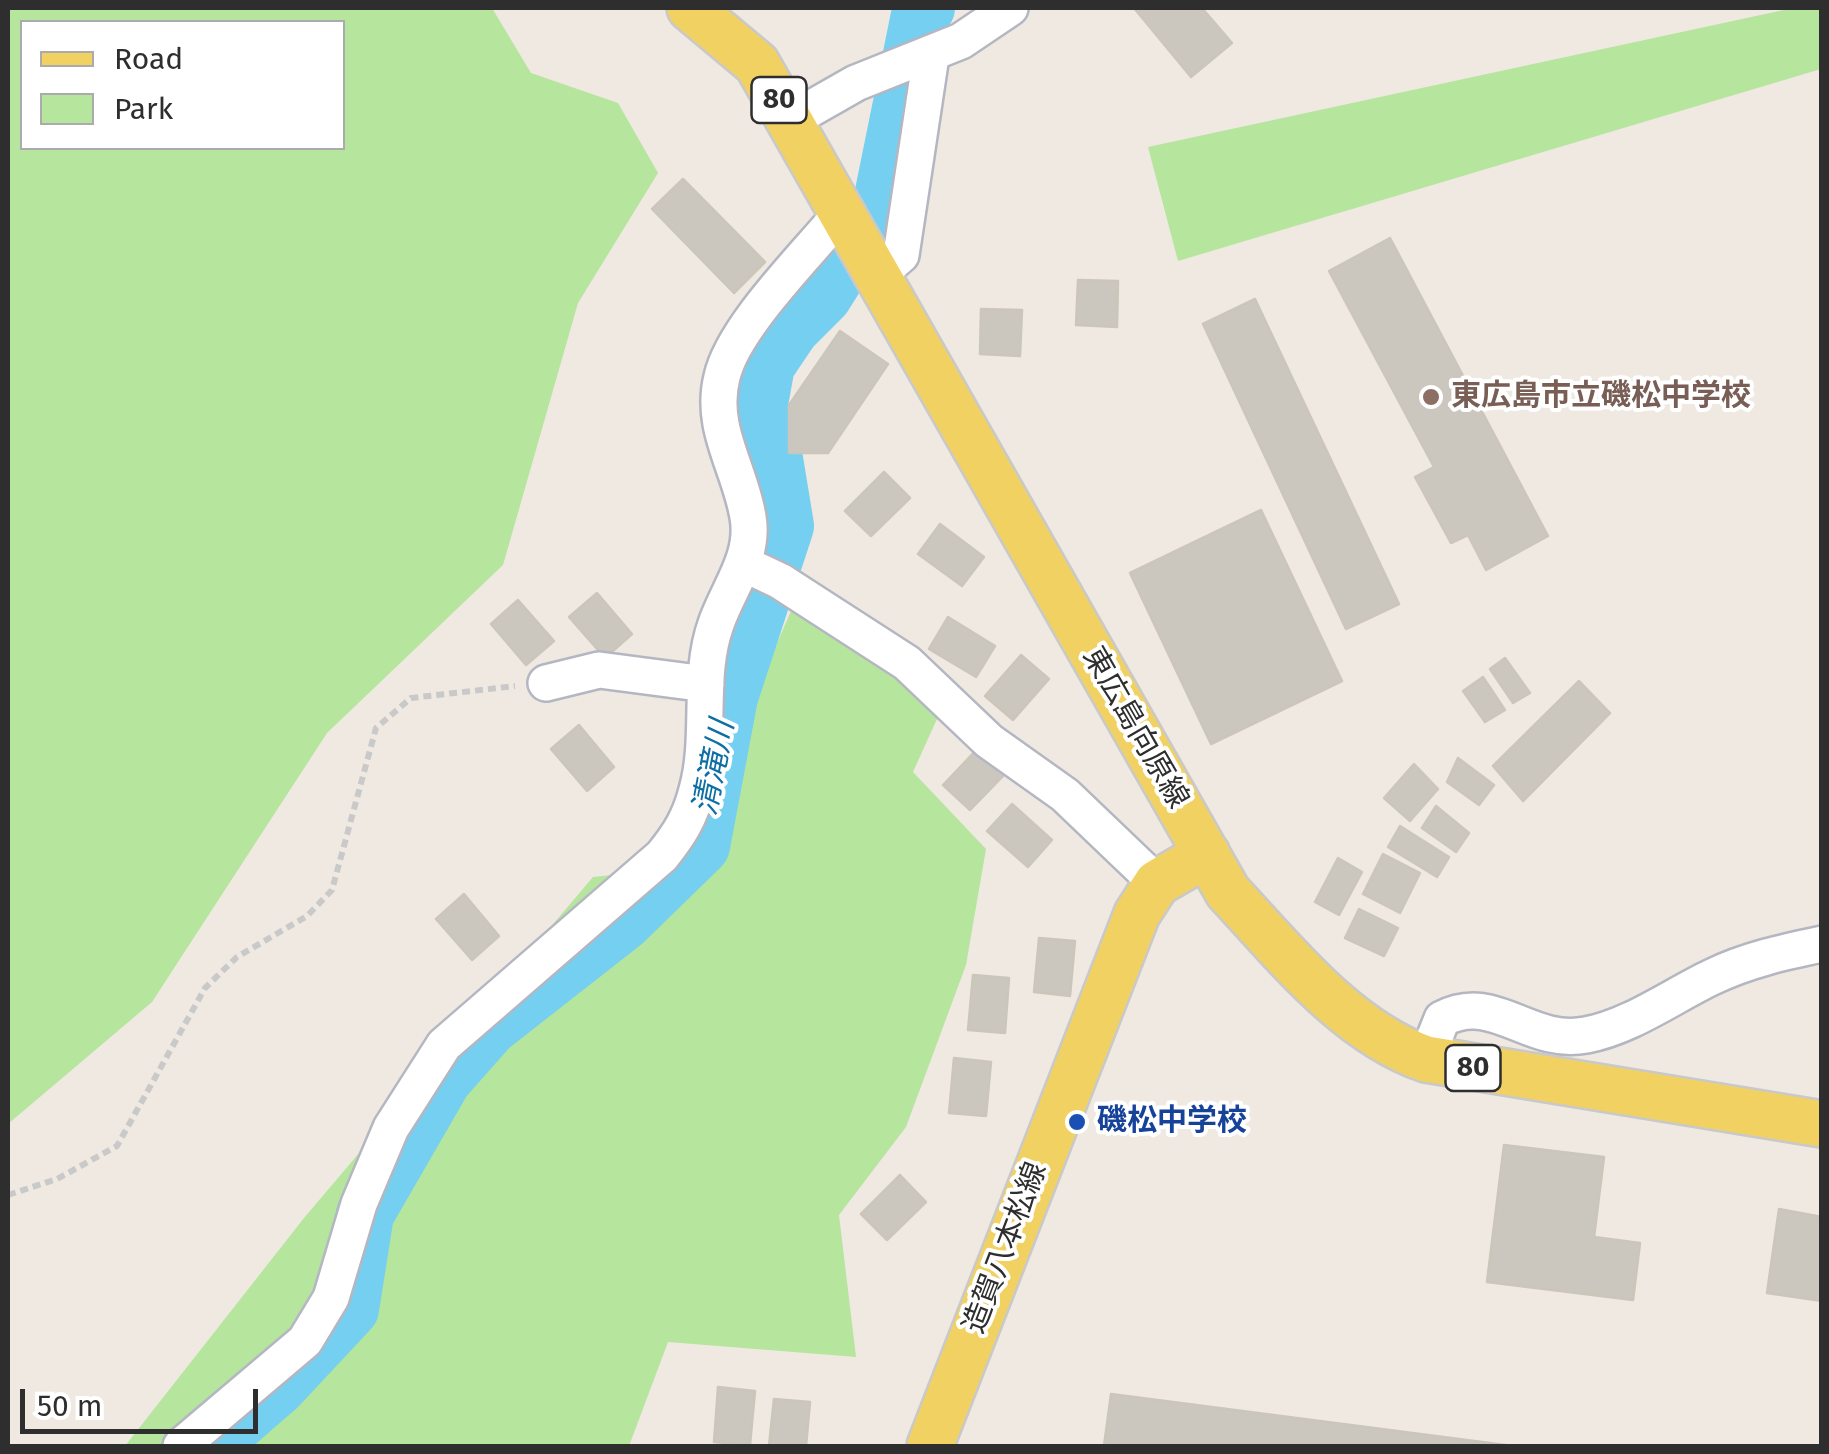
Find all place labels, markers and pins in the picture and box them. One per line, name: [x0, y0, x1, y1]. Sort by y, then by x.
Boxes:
place label: 東広島市立磯松中学校: [1451, 379, 1751, 415]
marker: 東広島市立磯松中学校: [1420, 386, 1442, 408]
place label: 磯松中学校: [1097, 1104, 1247, 1140]
marker: 磯松中学校: [1066, 1111, 1088, 1133]

